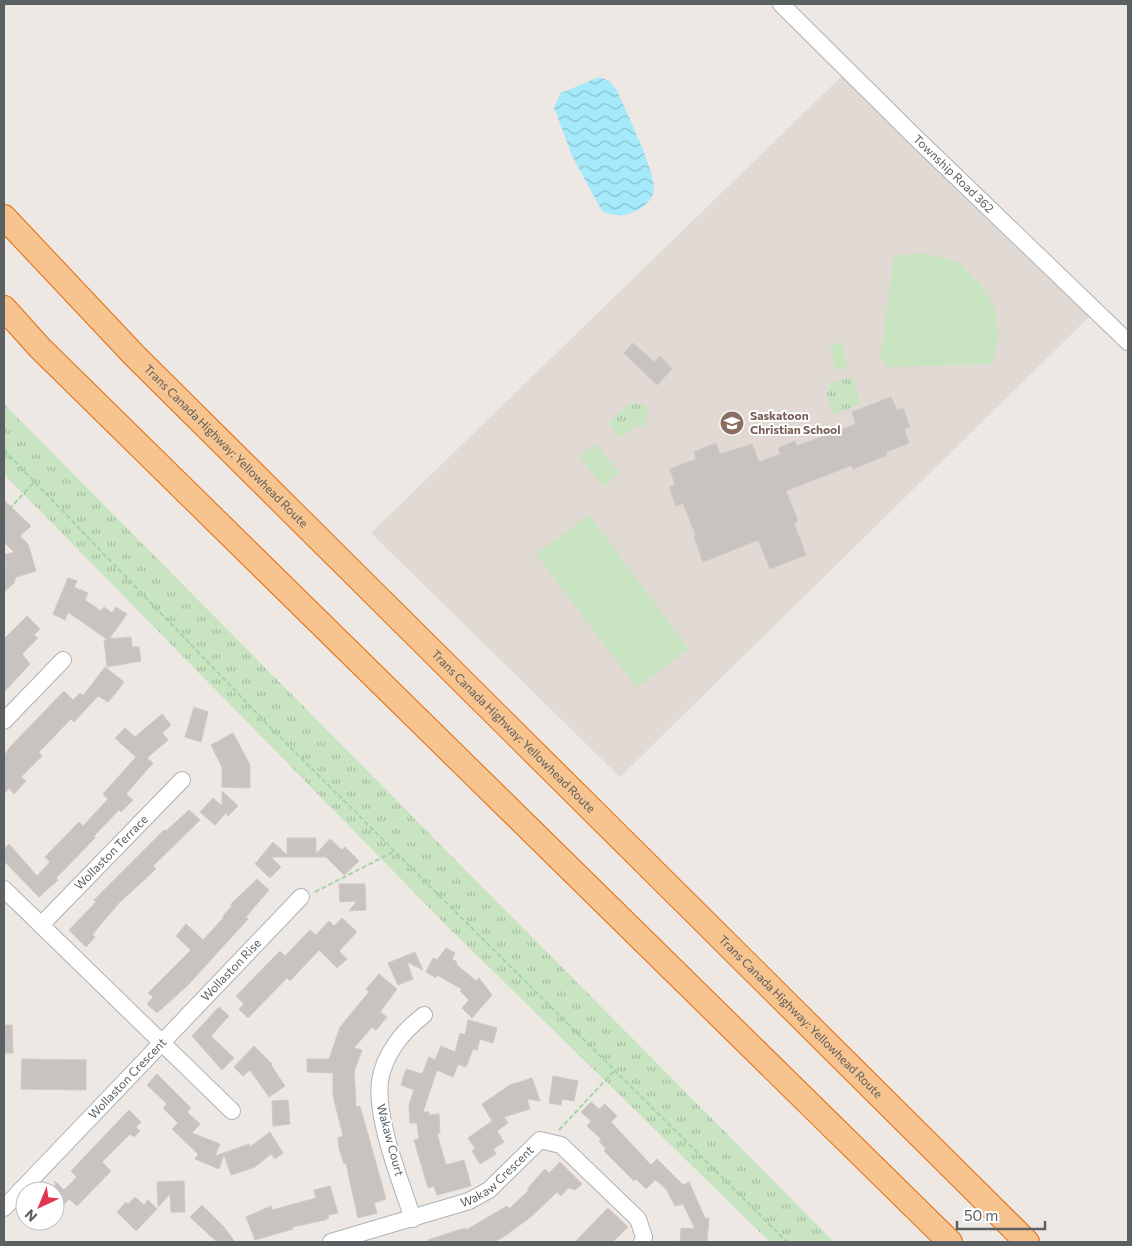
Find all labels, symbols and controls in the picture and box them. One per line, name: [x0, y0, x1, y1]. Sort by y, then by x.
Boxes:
street label: Township Road 362: [911, 131, 997, 215]
street label: Trans Canada Highway: Yellowhead Route: [142, 361, 311, 530]
place label: Saskatoon Christian School: [750, 408, 841, 436]
school or university icon: Saskatoon Christian School: [719, 410, 745, 436]
street label: Trans Canada Highway: Yellowhead Route: [429, 647, 599, 815]
street label: Wollaston Terrace: [71, 812, 150, 892]
street label: Trans Canada Highway: Yellowhead Route: [716, 932, 886, 1101]
street label: Wollaston Rise: [198, 935, 263, 1003]
street label: Wollaston Crescent: [85, 1035, 169, 1121]
street label: Wakaw Court: [375, 1102, 407, 1177]
street label: Wakaw Crescent: [459, 1142, 536, 1209]
north arrow: [15, 1181, 65, 1231]
scale bar: [957, 1198, 1044, 1230]
text: N: [21, 1206, 40, 1225]
text: 50 m: [964, 1206, 998, 1224]

